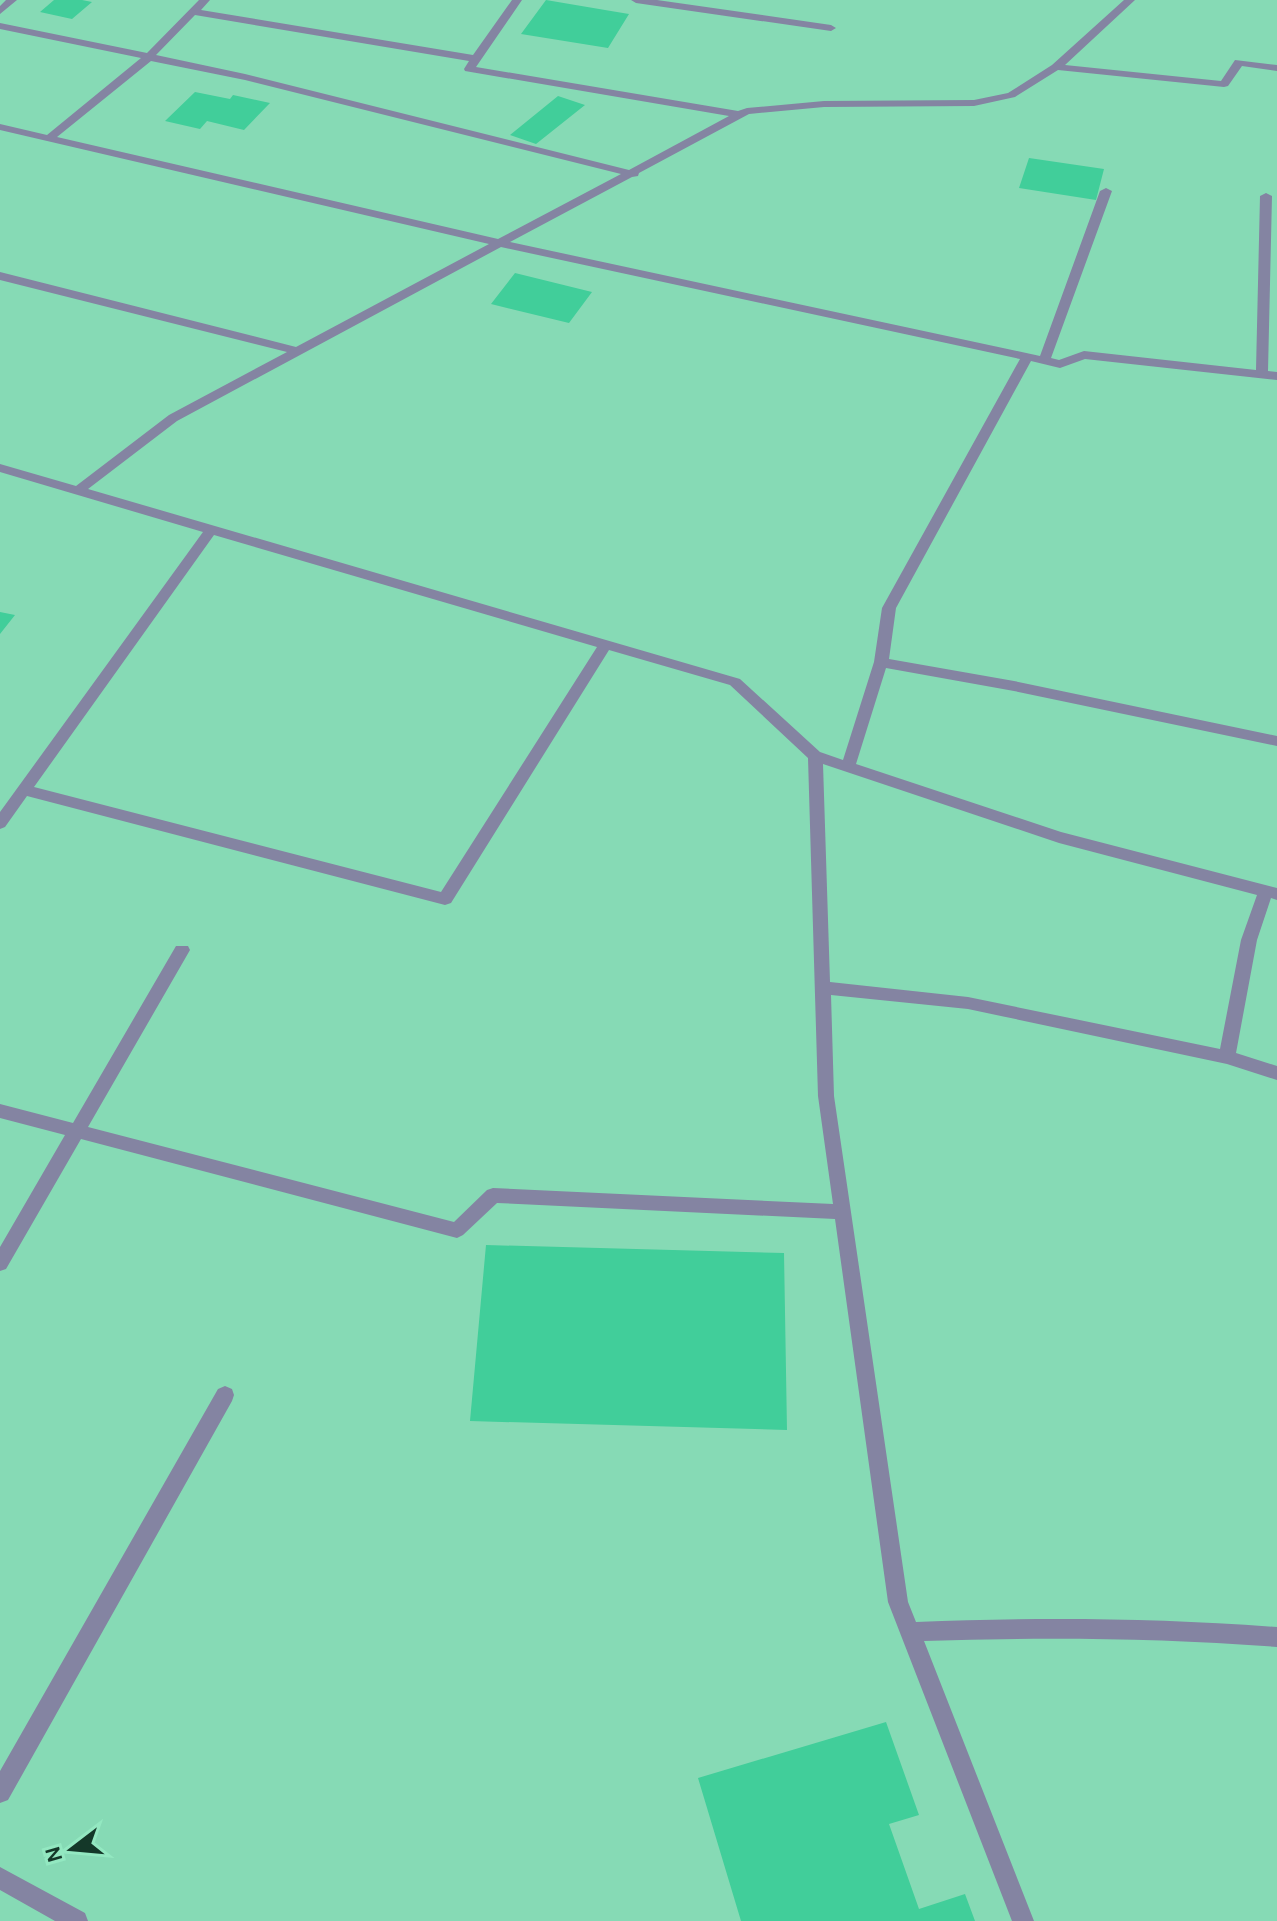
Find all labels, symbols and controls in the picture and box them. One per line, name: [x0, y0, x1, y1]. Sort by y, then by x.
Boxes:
north arrow: [32, 1809, 112, 1889]
text: N: [39, 1843, 68, 1865]

